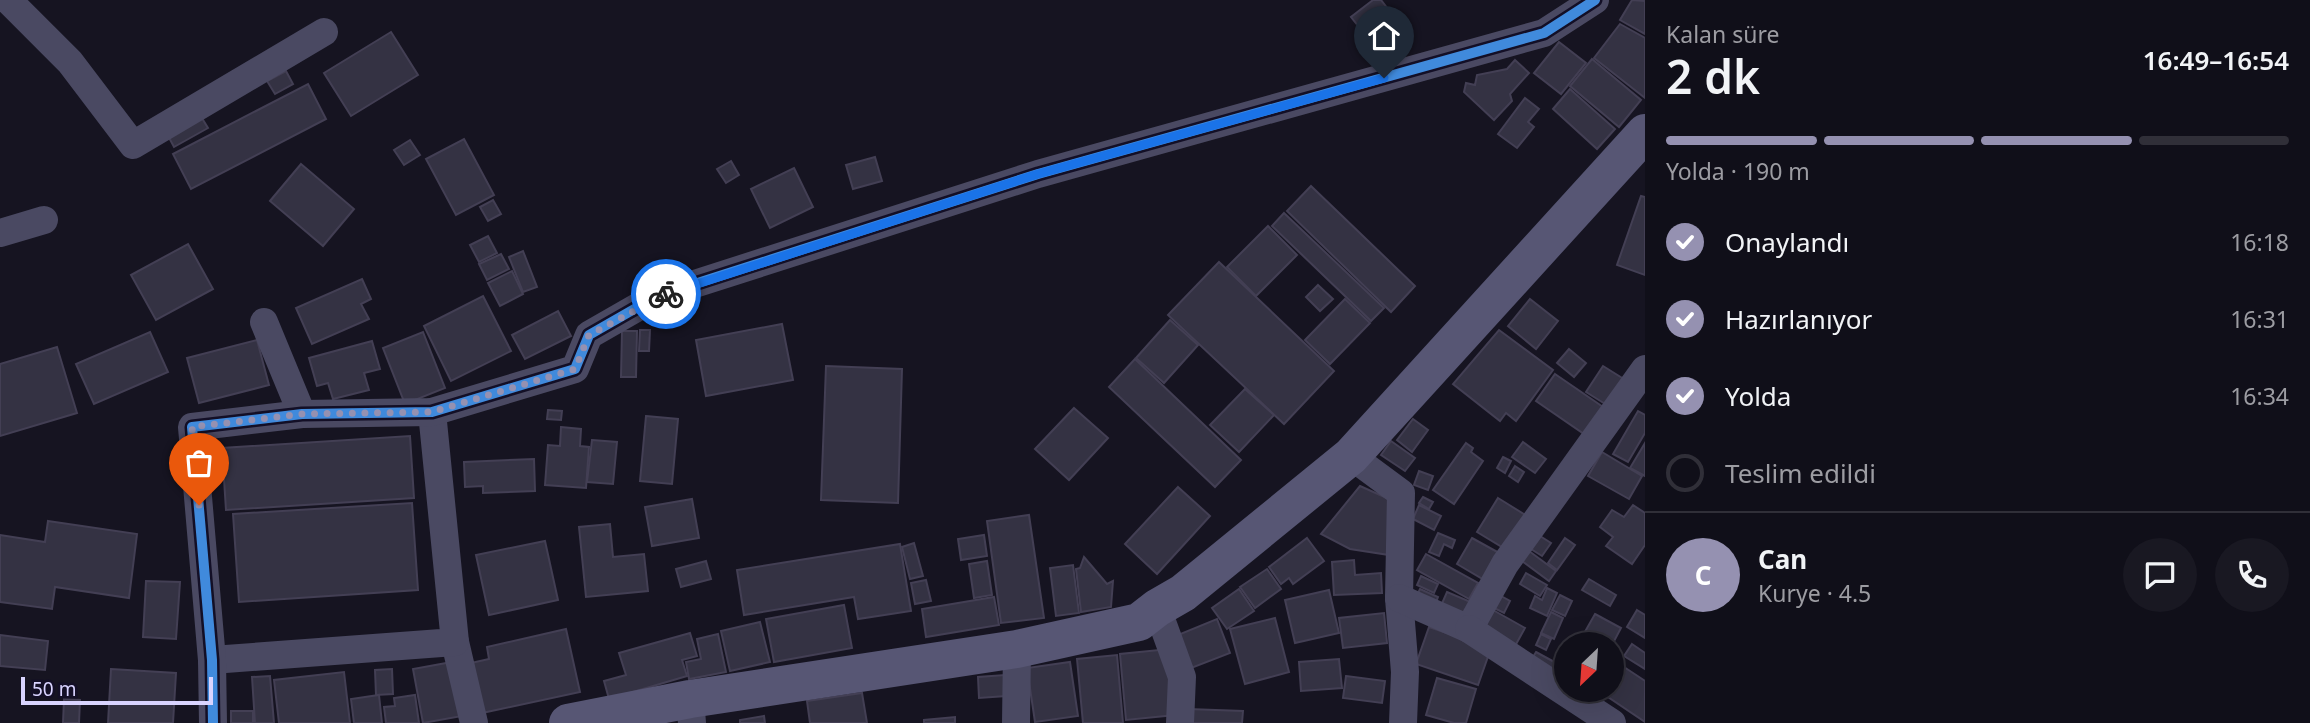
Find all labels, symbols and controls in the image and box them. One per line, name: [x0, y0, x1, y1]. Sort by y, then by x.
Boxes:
pin: [1354, 6, 1414, 78]
icon: home: [1365, 17, 1403, 55]
text: Kalan süre: [1666, 18, 1779, 50]
text: 16:49–16:54: [2143, 42, 2289, 78]
text: 2 dk: [1666, 45, 1760, 107]
text: Yolda · 190 m: [1666, 155, 1810, 187]
icon: check: [1666, 223, 1704, 261]
text: Onaylandı: [1725, 224, 1849, 260]
text: 16:18: [2230, 226, 2289, 258]
courier: [631, 259, 701, 329]
icon: bike: [647, 275, 685, 313]
icon: check: [1666, 300, 1704, 338]
text: Hazırlanıyor: [1725, 301, 1872, 337]
text: 16:31: [2230, 303, 2289, 335]
icon: check: [1666, 377, 1704, 415]
text: Yolda: [1725, 378, 1791, 414]
text: 16:34: [2230, 380, 2289, 412]
pin: [169, 433, 229, 505]
icon: bag: [180, 444, 218, 482]
text: Teslim edildi: [1725, 455, 1876, 491]
button: chat: [2123, 538, 2197, 612]
button: phone: [2215, 538, 2289, 612]
text: Can: [1758, 541, 1807, 577]
text: C: [1695, 557, 1711, 593]
text: Kurye · 4.5: [1758, 577, 1871, 609]
north arrow: [1554, 632, 1624, 702]
map controls: [1554, 632, 1624, 702]
scale bar: [21, 674, 214, 706]
text: 50 m: [32, 676, 76, 702]

